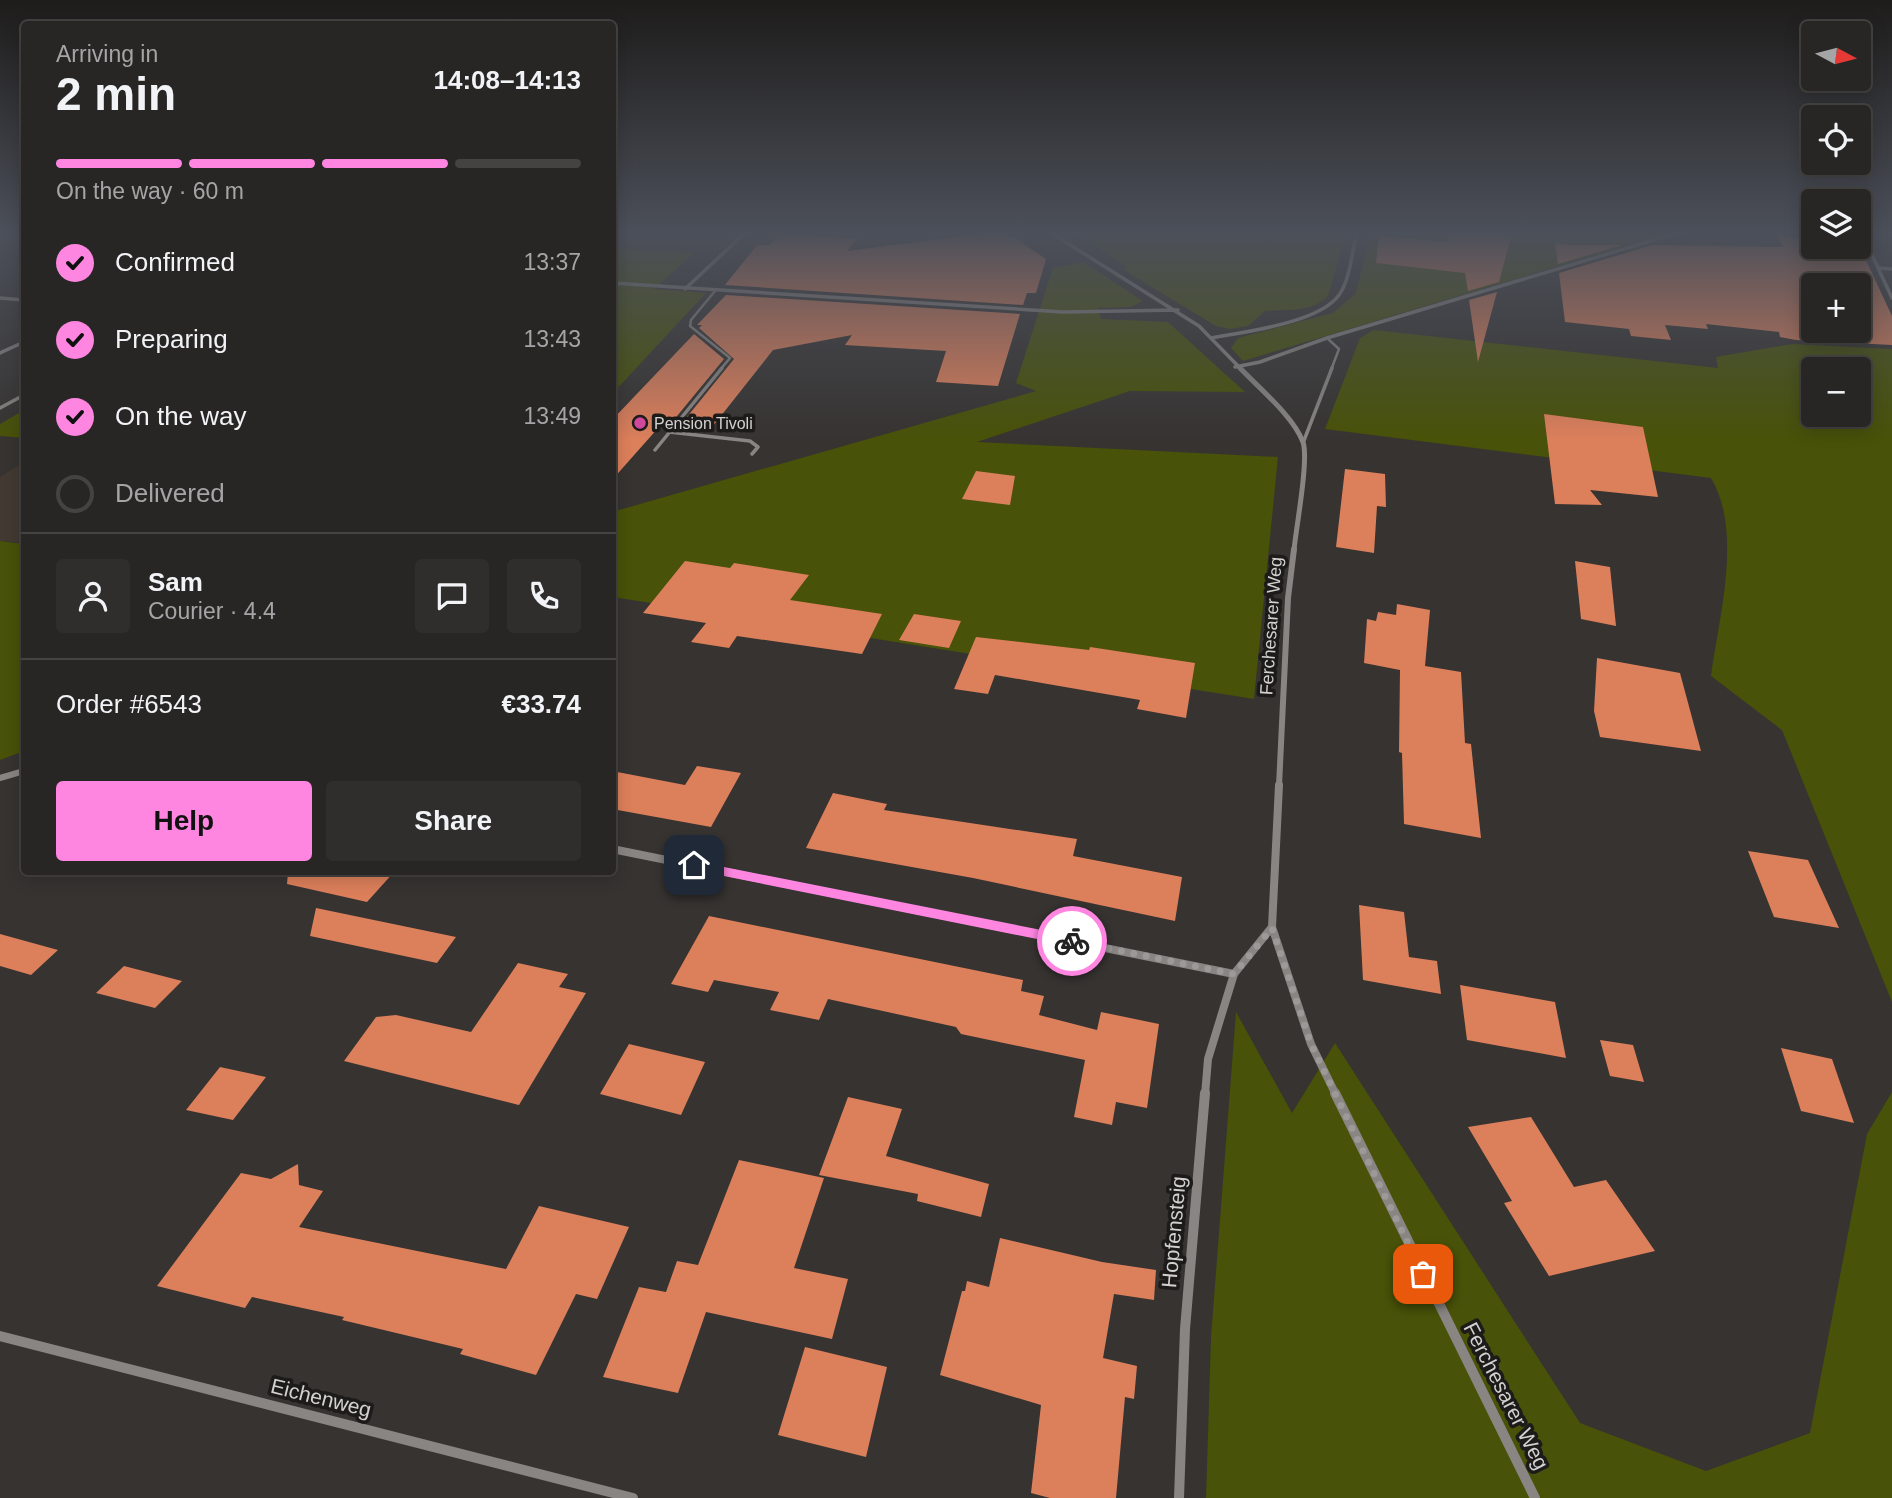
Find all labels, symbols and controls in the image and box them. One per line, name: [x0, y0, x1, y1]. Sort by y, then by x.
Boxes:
north arrow: [1801, 21, 1871, 91]
map controls: [1801, 21, 1871, 427]
text: Arriving in: [56, 41, 158, 67]
text: 14:08–14:13: [434, 65, 581, 95]
text: 2 min: [56, 68, 176, 120]
button: locate: [1801, 105, 1871, 175]
text: On the way · 60 m: [56, 178, 244, 204]
button: layers: [1801, 189, 1871, 259]
icon: check: [56, 244, 94, 282]
text: Confirmed: [115, 247, 235, 277]
text: 13:37: [523, 249, 581, 275]
button: +: [1801, 273, 1871, 343]
icon: check: [56, 321, 94, 359]
text: Preparing: [115, 324, 228, 354]
text: 13:43: [523, 326, 581, 352]
button: −: [1801, 357, 1871, 427]
icon: check: [56, 398, 94, 436]
text: On the way: [115, 401, 247, 431]
text: 13:49: [523, 403, 581, 429]
marker: Pension Tivoli: [632, 415, 648, 431]
place label: Pension Tivoli: [654, 415, 753, 432]
text: Delivered: [115, 478, 225, 508]
street label: Ferchesarer Weg: [1256, 556, 1286, 696]
button: person: [56, 559, 130, 633]
button: chat: [415, 559, 489, 633]
button: phone: [507, 559, 581, 633]
text: Sam: [148, 567, 203, 597]
text: Courier · 4.4: [148, 598, 276, 624]
text: Order #6543: [56, 689, 202, 719]
text: €33.74: [501, 689, 581, 719]
button: Help: [56, 781, 312, 861]
button: Share: [326, 781, 581, 861]
pin: [664, 835, 724, 895]
icon: home: [675, 846, 713, 884]
courier: [1037, 906, 1107, 976]
icon: bike: [1053, 922, 1091, 960]
street label: Hopfensteig: [1157, 1175, 1190, 1289]
pin: [1393, 1244, 1453, 1304]
icon: bag: [1404, 1255, 1442, 1293]
street label: Ferchesarer Weg: [1459, 1318, 1553, 1473]
street label: Eichenweg: [268, 1374, 374, 1421]

